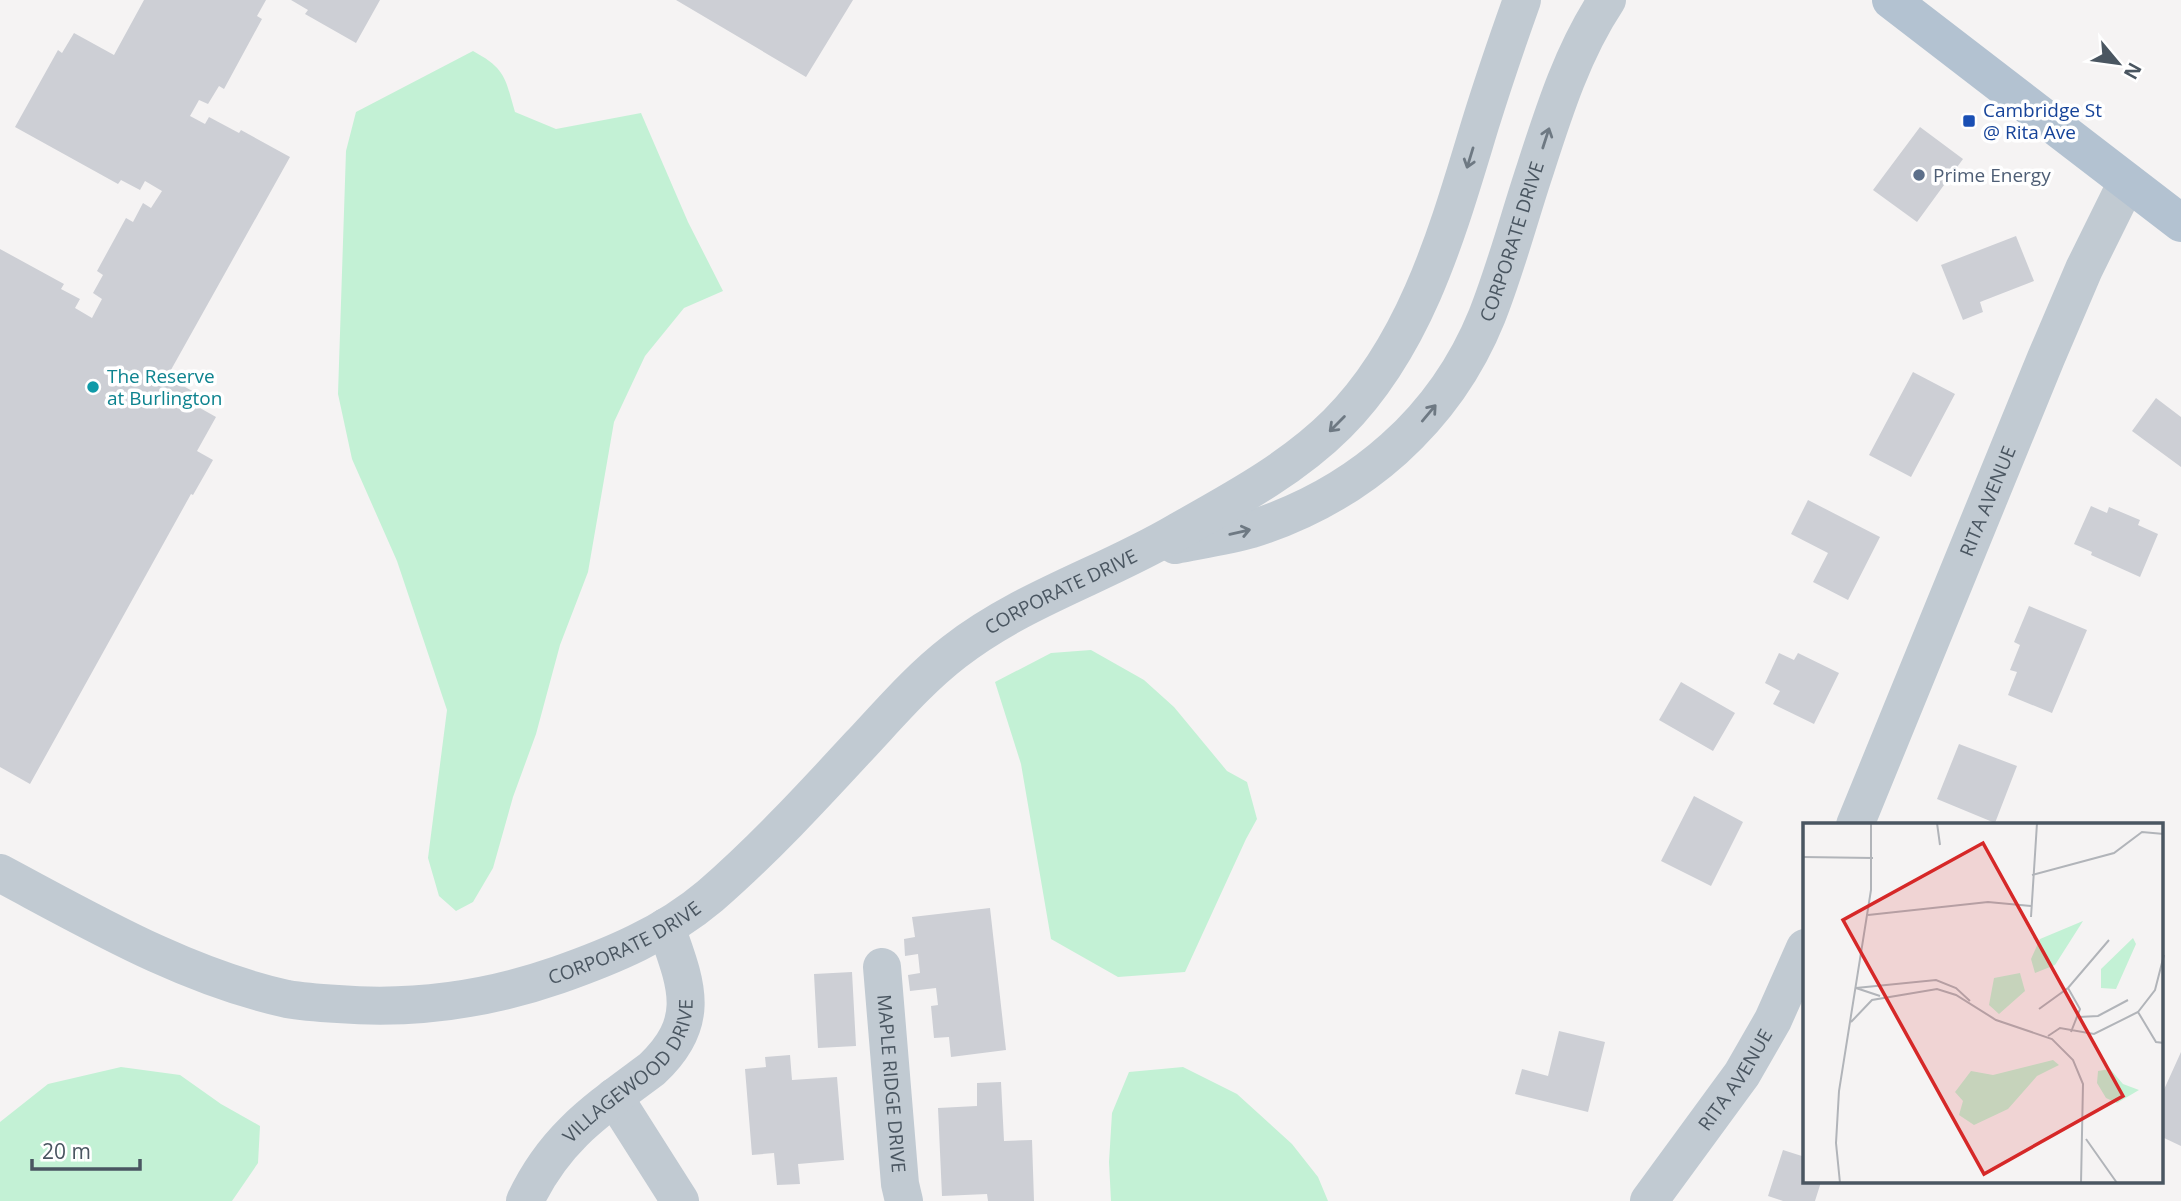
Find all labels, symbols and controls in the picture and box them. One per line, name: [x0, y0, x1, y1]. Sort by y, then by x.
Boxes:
north arrow: [2083, 28, 2153, 98]
text: N: [2118, 58, 2148, 84]
place label: Cambridge St @ Rita Ave: [1983, 97, 2102, 145]
marker: Cambridge St @ Rita Ave: [1961, 113, 1977, 129]
one-way arrow: [1540, 127, 1553, 149]
one-way arrow: [1462, 147, 1475, 169]
street label: CORPORATE DRIVE: [1473, 158, 1550, 325]
place label: Prime Energy: [1933, 162, 2051, 188]
marker: Prime Energy: [1911, 167, 1927, 183]
place label: The Reserve at Burlington: [107, 363, 222, 411]
marker: The Reserve at Burlington: [85, 379, 101, 395]
one-way arrow: [1421, 405, 1437, 423]
one-way arrow: [1328, 415, 1345, 432]
street label: RITA AVENUE: [1953, 442, 2022, 560]
one-way arrow: [1228, 524, 1250, 537]
street label: CORPORATE DRIVE: [980, 543, 1141, 640]
inset map: [1803, 823, 2164, 1184]
street label: CORPORATE DRIVE: [544, 895, 706, 990]
street label: MAPLE RIDGE DRIVE: [871, 993, 912, 1174]
street label: VILLAGEWOOD DRIVE: [557, 999, 699, 1148]
street label: RITA AVENUE: [1692, 1024, 1778, 1136]
scale bar: [32, 1128, 140, 1172]
text: 20 m: [42, 1137, 91, 1165]

